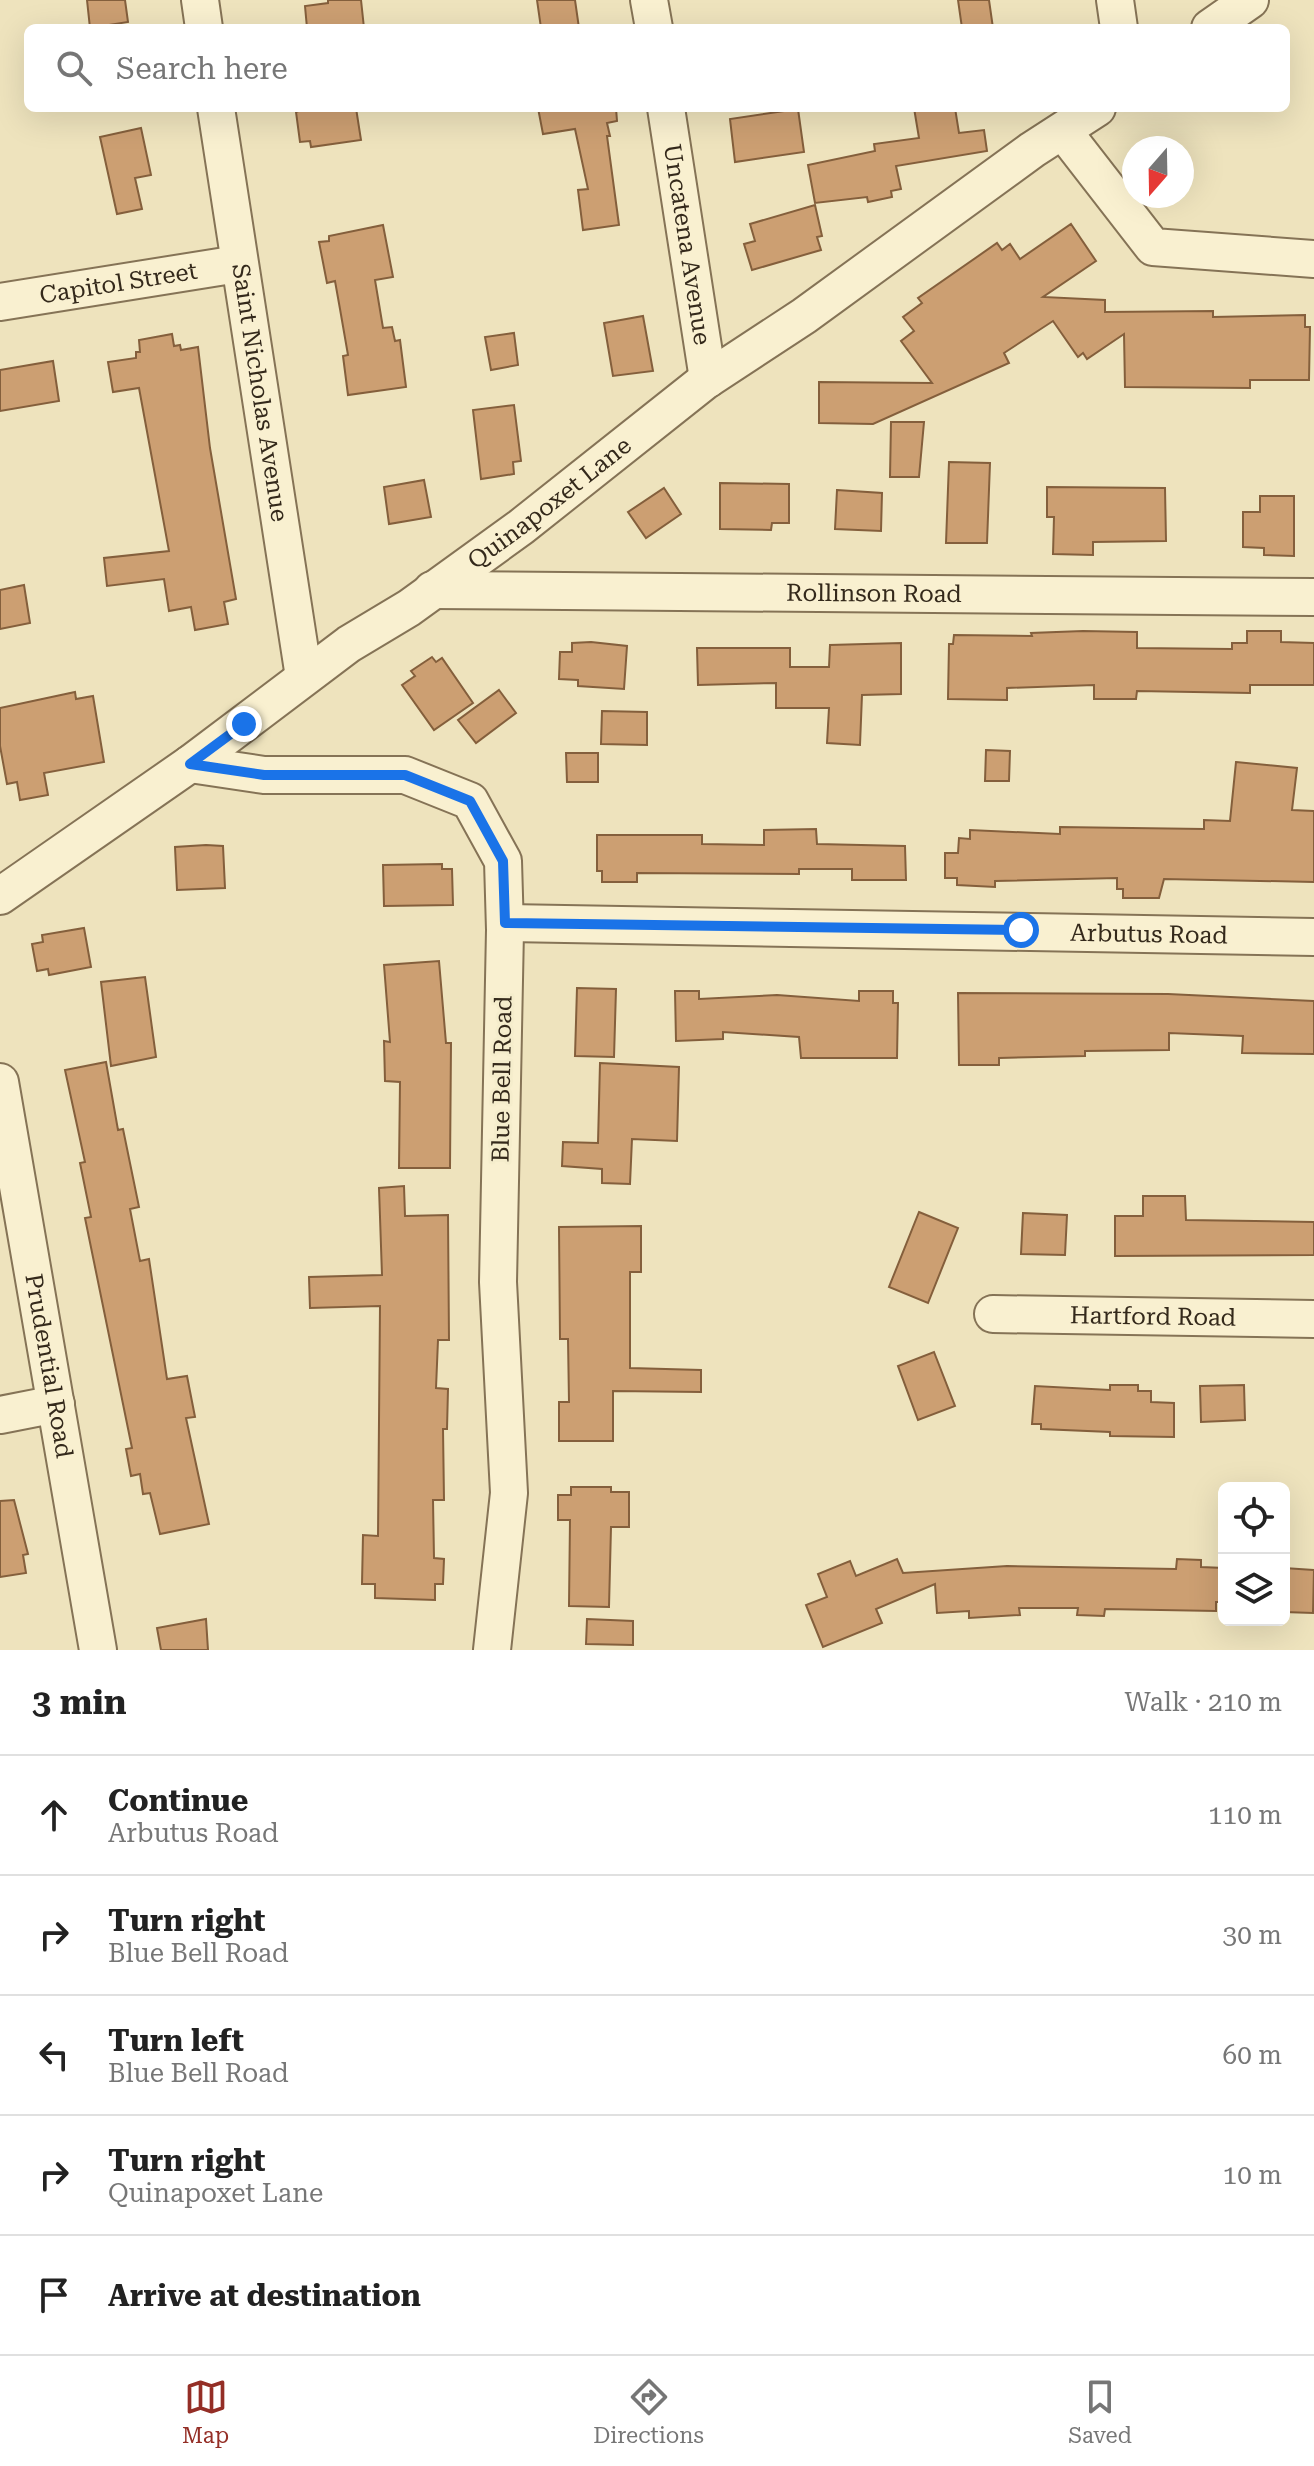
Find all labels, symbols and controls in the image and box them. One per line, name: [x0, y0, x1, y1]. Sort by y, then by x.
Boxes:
search box: [24, 24, 1290, 112]
icon: search: [52, 46, 96, 90]
text: Search here: [116, 51, 288, 86]
north arrow: [1122, 136, 1194, 208]
street label: Uncatena Avenue: [658, 142, 717, 347]
street label: Capitol Street: [38, 257, 199, 309]
street label: Saint Nicholas Avenue: [226, 262, 294, 524]
street label: Quinapoxet Lane: [462, 431, 637, 575]
street label: Rollinson Road: [786, 579, 962, 608]
route end: [226, 706, 262, 742]
route start: [1003, 912, 1039, 948]
street label: Arbutus Road: [1070, 919, 1228, 950]
street label: Blue Bell Road: [487, 995, 517, 1163]
street label: Prudential Road: [19, 1272, 79, 1460]
street label: Hartford Road: [1070, 1301, 1236, 1332]
map controls: [1218, 1482, 1290, 1626]
button: locate: [1218, 1482, 1290, 1554]
button: layers: [1218, 1554, 1290, 1626]
text: 3 min: [32, 1682, 127, 1722]
text: Walk · 210 m: [1124, 1687, 1282, 1717]
text: Continue: [108, 1783, 248, 1818]
icon: ahead: [32, 1793, 76, 1837]
text: 110 m: [1208, 1800, 1282, 1830]
text: Arbutus Road: [108, 1818, 279, 1848]
text: Turn right: [108, 1903, 265, 1938]
icon: right: [32, 1913, 76, 1957]
text: 30 m: [1223, 1920, 1282, 1950]
text: Blue Bell Road: [108, 1938, 289, 1968]
text: Turn left: [108, 2023, 244, 2058]
icon: left: [32, 2033, 76, 2077]
text: 60 m: [1223, 2040, 1282, 2070]
text: Blue Bell Road: [108, 2058, 289, 2088]
text: Turn right: [108, 2143, 265, 2178]
icon: right: [32, 2153, 76, 2197]
text: 10 m: [1223, 2160, 1282, 2190]
text: Quinapoxet Lane: [108, 2178, 323, 2208]
icon: arrive: [32, 2273, 76, 2317]
text: Arrive at destination: [108, 2278, 421, 2313]
tab: Map: [182, 2375, 229, 2448]
tab: Directions: [593, 2375, 704, 2448]
tab: Saved: [1068, 2375, 1132, 2448]

